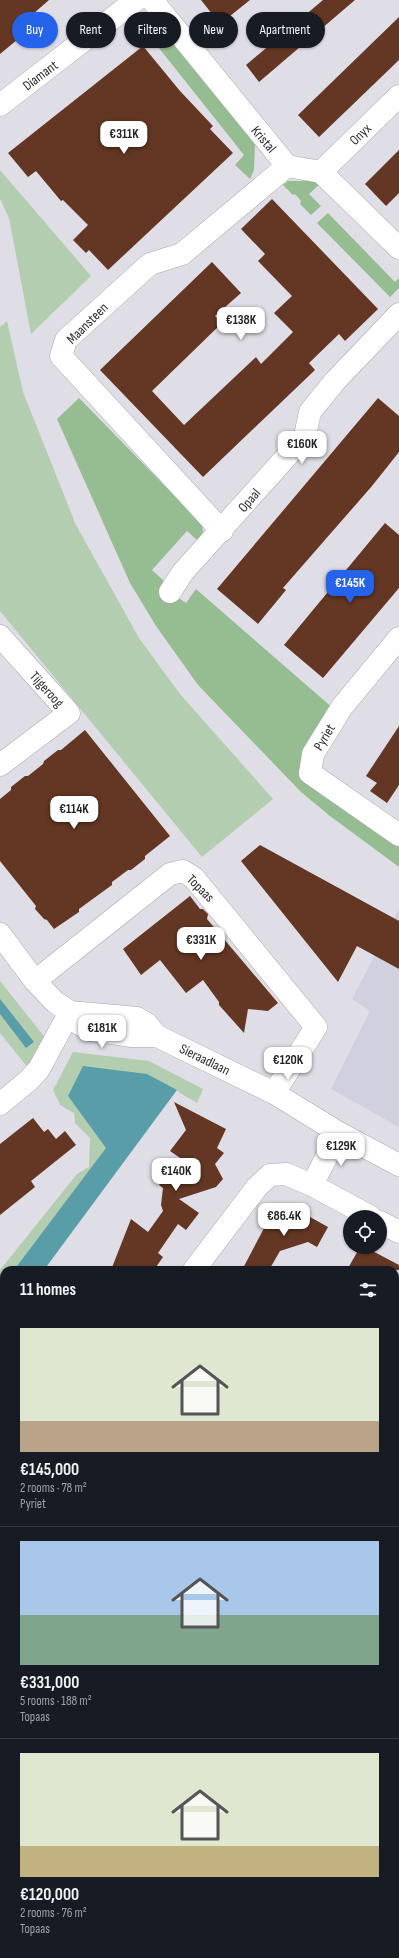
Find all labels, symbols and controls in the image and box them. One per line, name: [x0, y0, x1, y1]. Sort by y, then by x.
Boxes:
chip: Buy: [12, 12, 58, 48]
chip: Rent: [66, 12, 116, 48]
chip: Filters: [124, 12, 181, 48]
chip: New: [189, 12, 238, 48]
chip: Apartment: [246, 12, 325, 48]
street label: Diamant: [19, 57, 61, 94]
street label: Onyx: [346, 120, 375, 149]
pin: €311K: [96, 121, 152, 155]
street label: Kristal: [247, 122, 280, 156]
text: €311K: [109, 126, 139, 142]
street label: Maansteen: [63, 299, 112, 348]
pin: €138K: [213, 307, 269, 341]
text: €138K: [226, 312, 256, 328]
pin: €160K: [274, 431, 330, 465]
text: €160K: [287, 436, 317, 452]
street label: Opaal: [234, 485, 264, 516]
pin: €145K: [322, 570, 378, 604]
text: €145K: [335, 575, 365, 591]
street label: Tijgeroog: [26, 668, 68, 711]
street label: Pyriet: [310, 721, 339, 754]
pin: €114K: [46, 796, 102, 830]
text: €114K: [59, 801, 89, 817]
street label: Topaas: [183, 871, 218, 906]
pin: €331K: [173, 927, 229, 961]
text: €331K: [186, 932, 216, 948]
pin: €181K: [74, 1015, 130, 1049]
text: €181K: [87, 1020, 117, 1036]
street label: Sieraadlaan: [177, 1040, 233, 1079]
pin: €120K: [260, 1047, 316, 1081]
text: €120K: [273, 1052, 303, 1068]
pin: €129K: [313, 1133, 369, 1167]
text: €129K: [326, 1138, 356, 1154]
pin: €140K: [148, 1158, 204, 1192]
text: €140K: [161, 1163, 191, 1179]
pin: €86.4K: [251, 1203, 317, 1237]
text: €86.4K: [267, 1208, 301, 1224]
map controls: [343, 1210, 387, 1254]
button: locate: [343, 1210, 387, 1254]
icon: filters: [357, 1279, 379, 1301]
text: 11 homes: [20, 1280, 76, 1300]
icon: home: [164, 1354, 236, 1426]
text: €145,000: [20, 1460, 79, 1480]
text: 2 rooms · 78 m²: [20, 1480, 87, 1496]
text: Pyriet: [20, 1496, 46, 1512]
icon: home: [164, 1567, 236, 1639]
text: €331,000: [20, 1673, 79, 1693]
text: 5 rooms · 188 m²: [20, 1693, 92, 1709]
text: Topaas: [20, 1709, 50, 1725]
icon: home: [164, 1779, 236, 1851]
text: €120,000: [20, 1885, 79, 1905]
text: 2 rooms · 76 m²: [20, 1905, 87, 1921]
text: Topaas: [20, 1921, 50, 1937]

